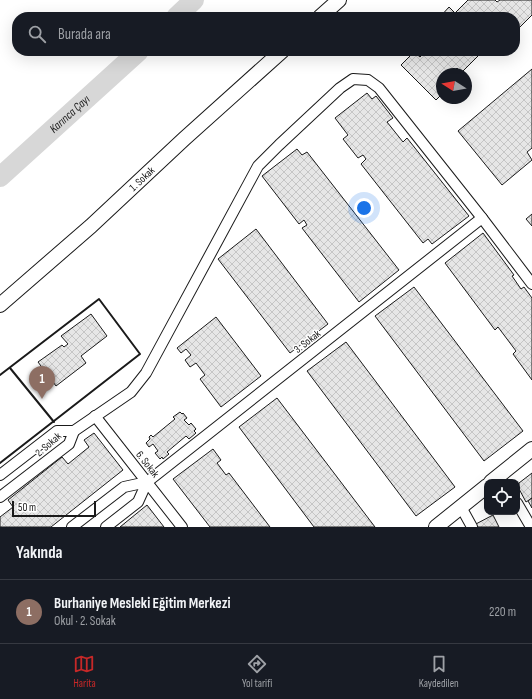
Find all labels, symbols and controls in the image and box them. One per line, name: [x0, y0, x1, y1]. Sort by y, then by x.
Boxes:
search box: [12, 12, 520, 56]
icon: search: [26, 23, 48, 45]
text: Burada ara: [58, 25, 111, 44]
north arrow: [436, 68, 472, 104]
water label: Karınca Çayı: [47, 92, 94, 136]
street label: 1. Sokak: [127, 163, 158, 194]
your location: [354, 198, 374, 218]
street label: 3. Sokak: [291, 326, 324, 356]
pin: 1: [29, 366, 55, 399]
street label: 2. Sokak: [33, 429, 65, 459]
street label: 6. Sokak: [133, 448, 163, 481]
map controls: [484, 479, 520, 515]
button: locate: [484, 479, 520, 515]
scale bar: [12, 499, 96, 518]
text: 50 m: [18, 501, 36, 514]
text: Yakında: [16, 543, 63, 563]
text: Burhaniye Mesleki Eğitim Merkezi: [54, 594, 230, 613]
text: 1: [26, 604, 32, 620]
text: 220 m: [489, 604, 516, 620]
text: Okul · 2. Sokak: [54, 613, 116, 629]
tab: Harita: [73, 653, 96, 690]
tab: Yol tarifi: [242, 653, 272, 690]
tab: Kaydedilen: [419, 653, 459, 690]

